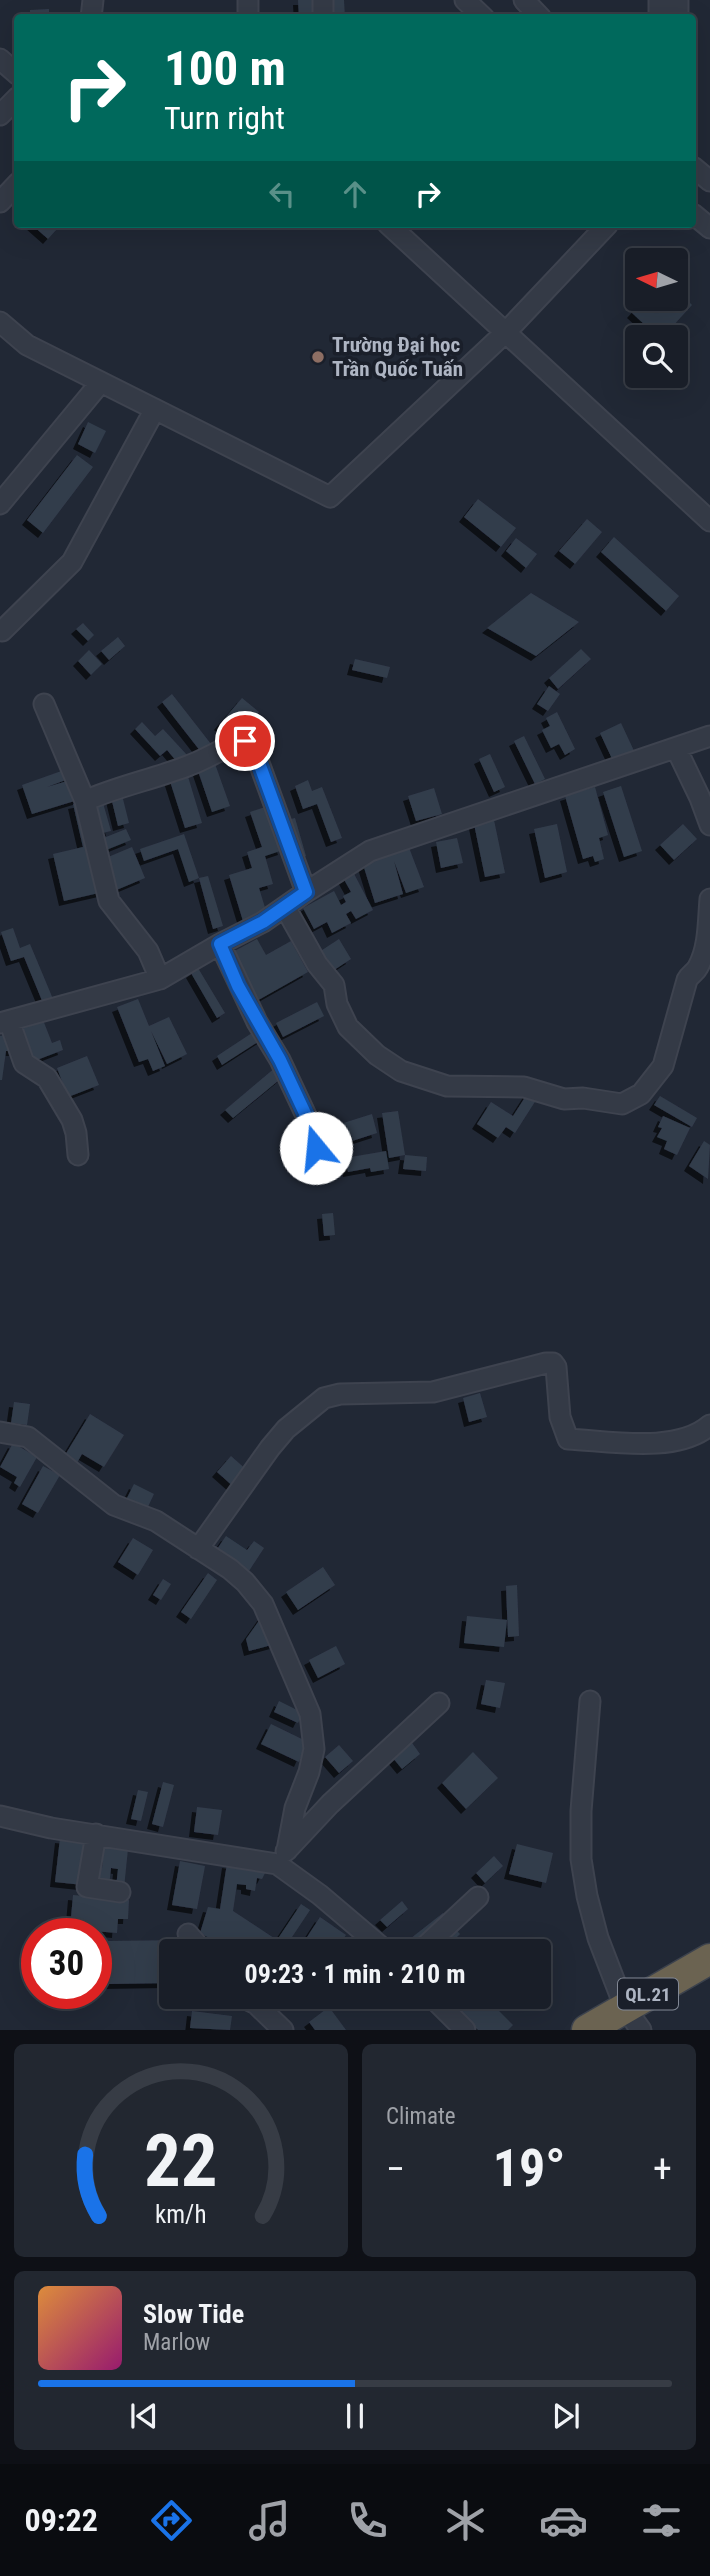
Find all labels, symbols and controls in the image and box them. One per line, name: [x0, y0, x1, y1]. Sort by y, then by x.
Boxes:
text: 100 m: [164, 40, 286, 97]
icon: right: [49, 42, 140, 133]
text: Turn right: [164, 99, 285, 137]
icon: left: [263, 175, 301, 213]
icon: ahead: [336, 175, 374, 213]
icon: right: [409, 175, 447, 213]
north arrow: [625, 248, 688, 312]
map controls: [625, 248, 688, 388]
button: search: [625, 325, 688, 388]
place label: Trường Đại học Trần Quốc Tuấn: [332, 333, 463, 381]
marker: Trường Đại học Trần Quốc Tuấn: [310, 349, 326, 365]
pin: [215, 711, 275, 771]
icon: arrive: [226, 722, 264, 760]
position arrow: [279, 1111, 353, 1185]
speed limit sign: 30: [21, 1918, 112, 2009]
text: 09:23 · 1 min · 210 m: [245, 1959, 465, 1989]
road number: QL.21: [618, 1978, 678, 2010]
text: Climate: [386, 2103, 456, 2130]
text: 22: [144, 2119, 218, 2205]
text: 19°: [493, 2138, 565, 2199]
text: −: [386, 2147, 405, 2191]
text: +: [653, 2147, 672, 2191]
text: km/h: [155, 2200, 207, 2229]
text: Slow Tide: [143, 2299, 244, 2329]
text: Marlow: [143, 2329, 210, 2356]
icon: previous: [125, 2397, 163, 2435]
icon: pause: [336, 2397, 374, 2435]
icon: next: [547, 2397, 585, 2435]
icon: directions: [147, 2496, 196, 2545]
icon: music: [245, 2496, 294, 2545]
icon: phone: [343, 2496, 392, 2545]
icon: climate: [441, 2496, 490, 2545]
icon: car: [539, 2496, 588, 2545]
icon: filters: [637, 2496, 686, 2545]
text: 09:22: [24, 2501, 98, 2539]

